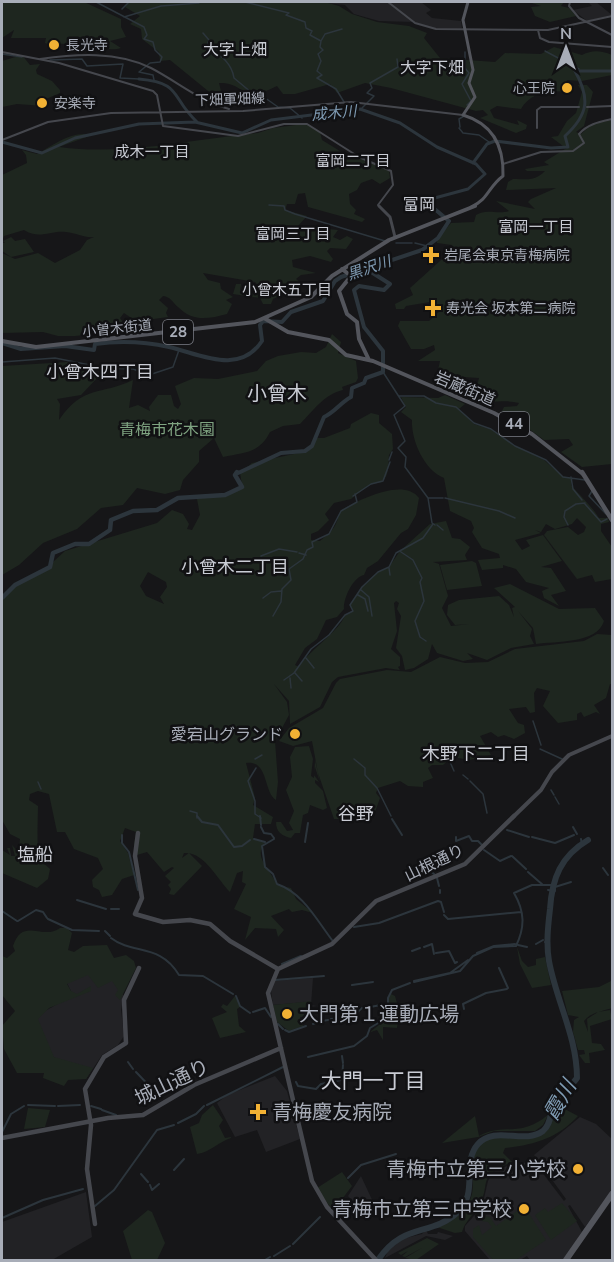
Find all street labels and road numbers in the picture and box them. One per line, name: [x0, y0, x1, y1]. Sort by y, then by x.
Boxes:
street label: 下畑軍畑線: [195, 89, 265, 110]
street label: 小曽木街道: [81, 315, 153, 342]
road number: 28: [163, 320, 193, 344]
street label: 岩蔵街道: [431, 366, 498, 412]
road number: 44: [499, 412, 529, 436]
street label: 山根通り: [401, 839, 468, 887]
street label: 城山通り: [130, 1053, 214, 1112]

